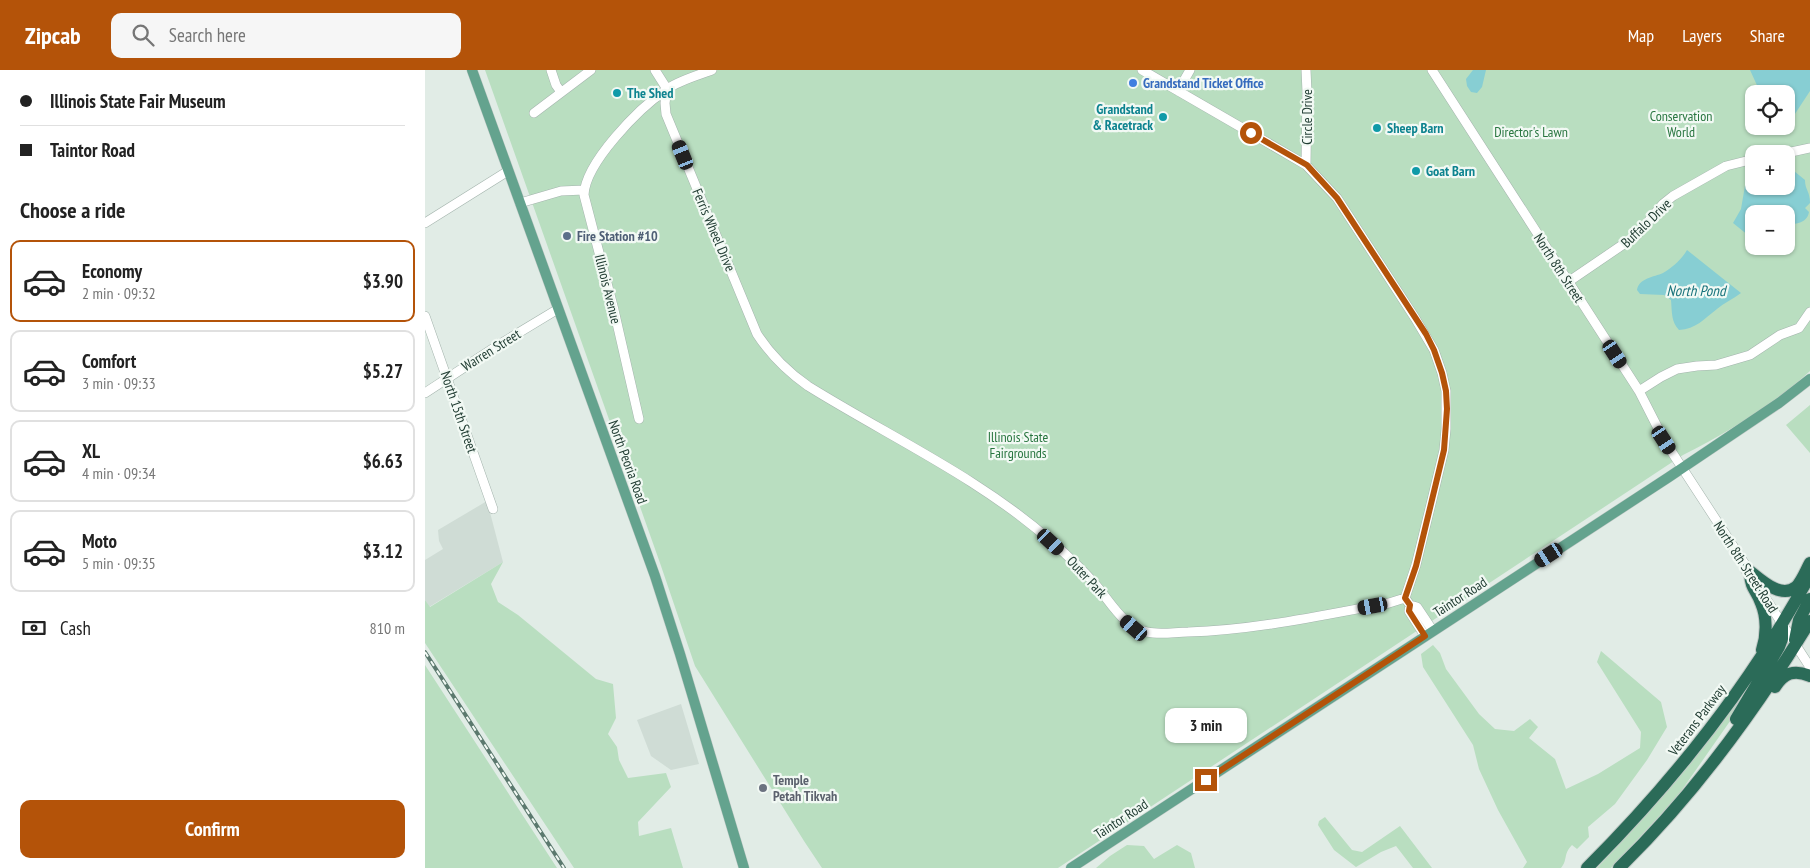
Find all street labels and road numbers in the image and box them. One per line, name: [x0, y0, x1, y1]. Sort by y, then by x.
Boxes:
street label: Circle Drive: [1298, 89, 1316, 145]
street label: Ferris Wheel Drive: [688, 186, 740, 274]
street label: Buffalo Drive: [1617, 194, 1675, 251]
street label: North 8th Street: [1530, 230, 1588, 306]
street label: Illinois Avenue: [591, 252, 625, 326]
street label: Warren Street: [458, 325, 524, 375]
street label: North 15th Street: [437, 369, 481, 455]
street label: North Peoria Road: [605, 418, 651, 506]
street label: North 8th Street Road: [1710, 518, 1782, 616]
street label: Outer Park: [1063, 552, 1111, 602]
street label: Taintor Road: [1430, 573, 1490, 621]
street label: Veterans Parkway: [1664, 680, 1730, 760]
street label: Taintor Road: [1091, 795, 1151, 843]

